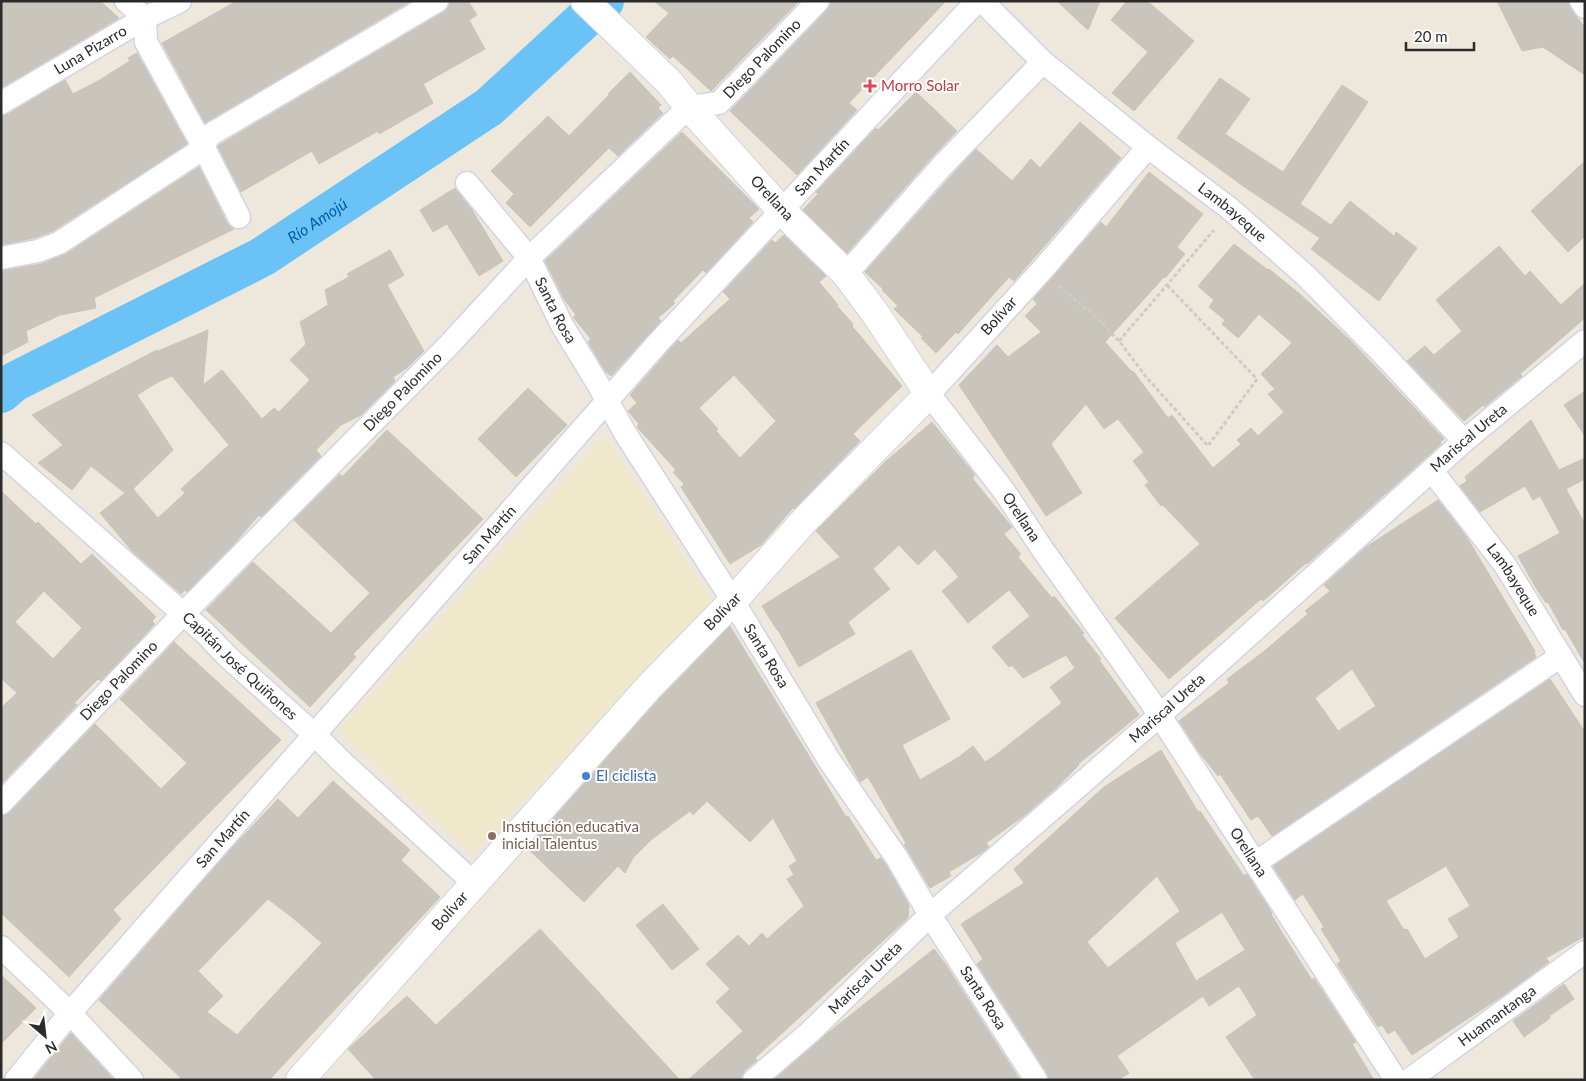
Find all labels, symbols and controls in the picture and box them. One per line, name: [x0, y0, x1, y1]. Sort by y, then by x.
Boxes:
street label: Diego Palomino: [719, 14, 804, 102]
scale bar: [1406, 20, 1474, 52]
street label: Luna Pizarro: [50, 21, 130, 78]
text: 20 m: [1414, 27, 1448, 45]
place label: Morro Solar: [881, 76, 960, 94]
marker: Morro Solar: [863, 79, 877, 93]
street label: San Martín: [790, 134, 852, 199]
street label: Orellana: [747, 171, 798, 224]
street label: Lambayeque: [1195, 178, 1271, 245]
water label: Río Amojú: [284, 193, 350, 247]
street label: Santa Rosa: [532, 274, 581, 346]
street label: Bolívar: [976, 292, 1021, 338]
street label: Diego Palomino: [359, 348, 445, 434]
street label: Mariscal Ureta: [1426, 399, 1510, 475]
street label: Orellana: [999, 488, 1045, 545]
street label: San Martín: [458, 501, 519, 567]
street label: Lambayeque: [1484, 539, 1544, 619]
street label: Bolívar: [699, 588, 745, 634]
street label: Capitán José Quiñones: [179, 607, 302, 723]
street label: Santa Rosa: [741, 620, 793, 691]
street label: Diego Palomino: [76, 636, 161, 724]
street label: Mariscal Ureta: [1125, 669, 1208, 746]
place label: El ciclista: [596, 766, 656, 784]
marker: El ciclista: [580, 770, 592, 782]
street label: San Martín: [192, 805, 253, 871]
place label: Institución educativa inicial Talentus: [502, 817, 639, 852]
street label: Orellana: [1227, 824, 1272, 880]
marker: Institución educativa inicial Talentus: [486, 830, 498, 842]
street label: Bolívar: [427, 887, 472, 933]
street label: Mariscal Ureta: [824, 938, 905, 1017]
street label: Santa Rosa: [957, 962, 1011, 1032]
street label: Huamantanga: [1454, 981, 1539, 1049]
north arrow: [20, 1011, 70, 1061]
text: N: [43, 1038, 60, 1058]

